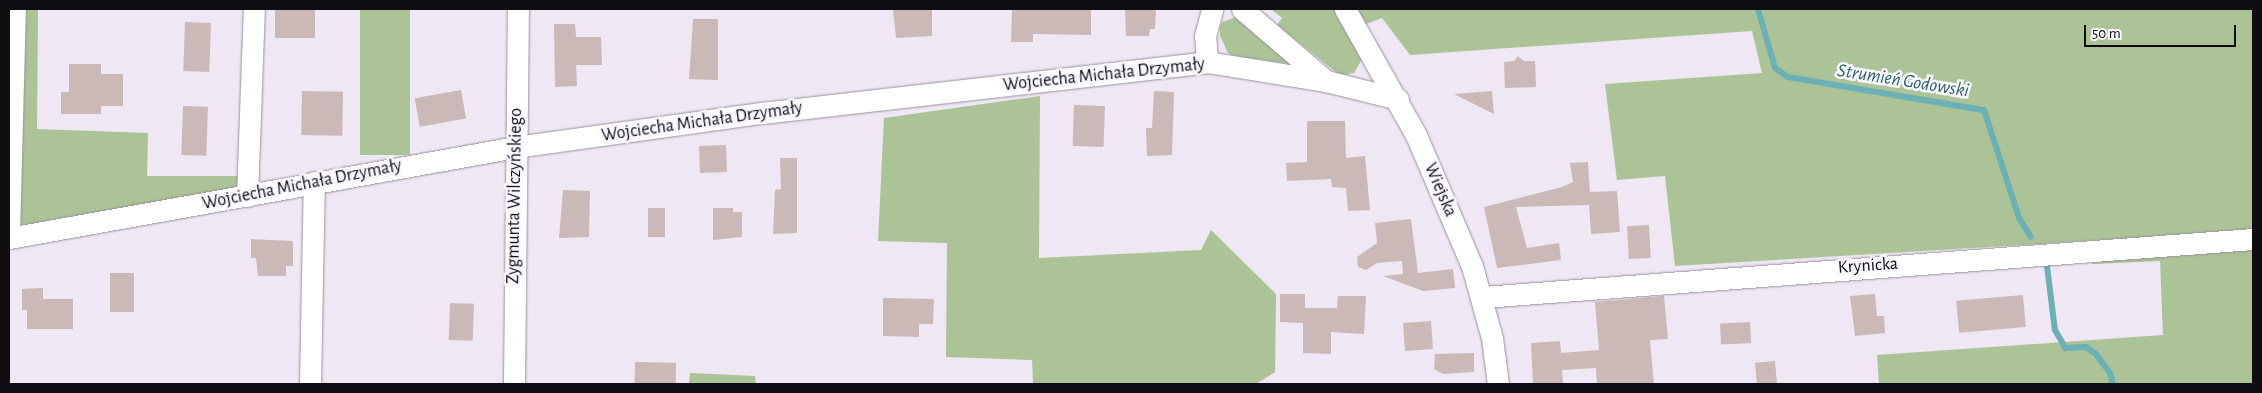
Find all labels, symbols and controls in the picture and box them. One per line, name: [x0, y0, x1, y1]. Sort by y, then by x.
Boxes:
scale bar: [2087, 15, 2240, 47]
text: 50 m: [2092, 26, 2121, 41]
street label: Wojciecha Michała Drzymały: [1002, 54, 1206, 96]
water label: Strumień Godowski: [1836, 59, 1970, 103]
street label: Wojciecha Michała Drzymały: [600, 97, 804, 147]
street label: Zygmunta Wilczyńskiego: [503, 108, 527, 284]
street label: Wojciecha Michała Drzymały: [200, 155, 404, 215]
street label: Wiejska: [1419, 160, 1461, 220]
street label: Krynicka: [1837, 253, 1899, 279]

